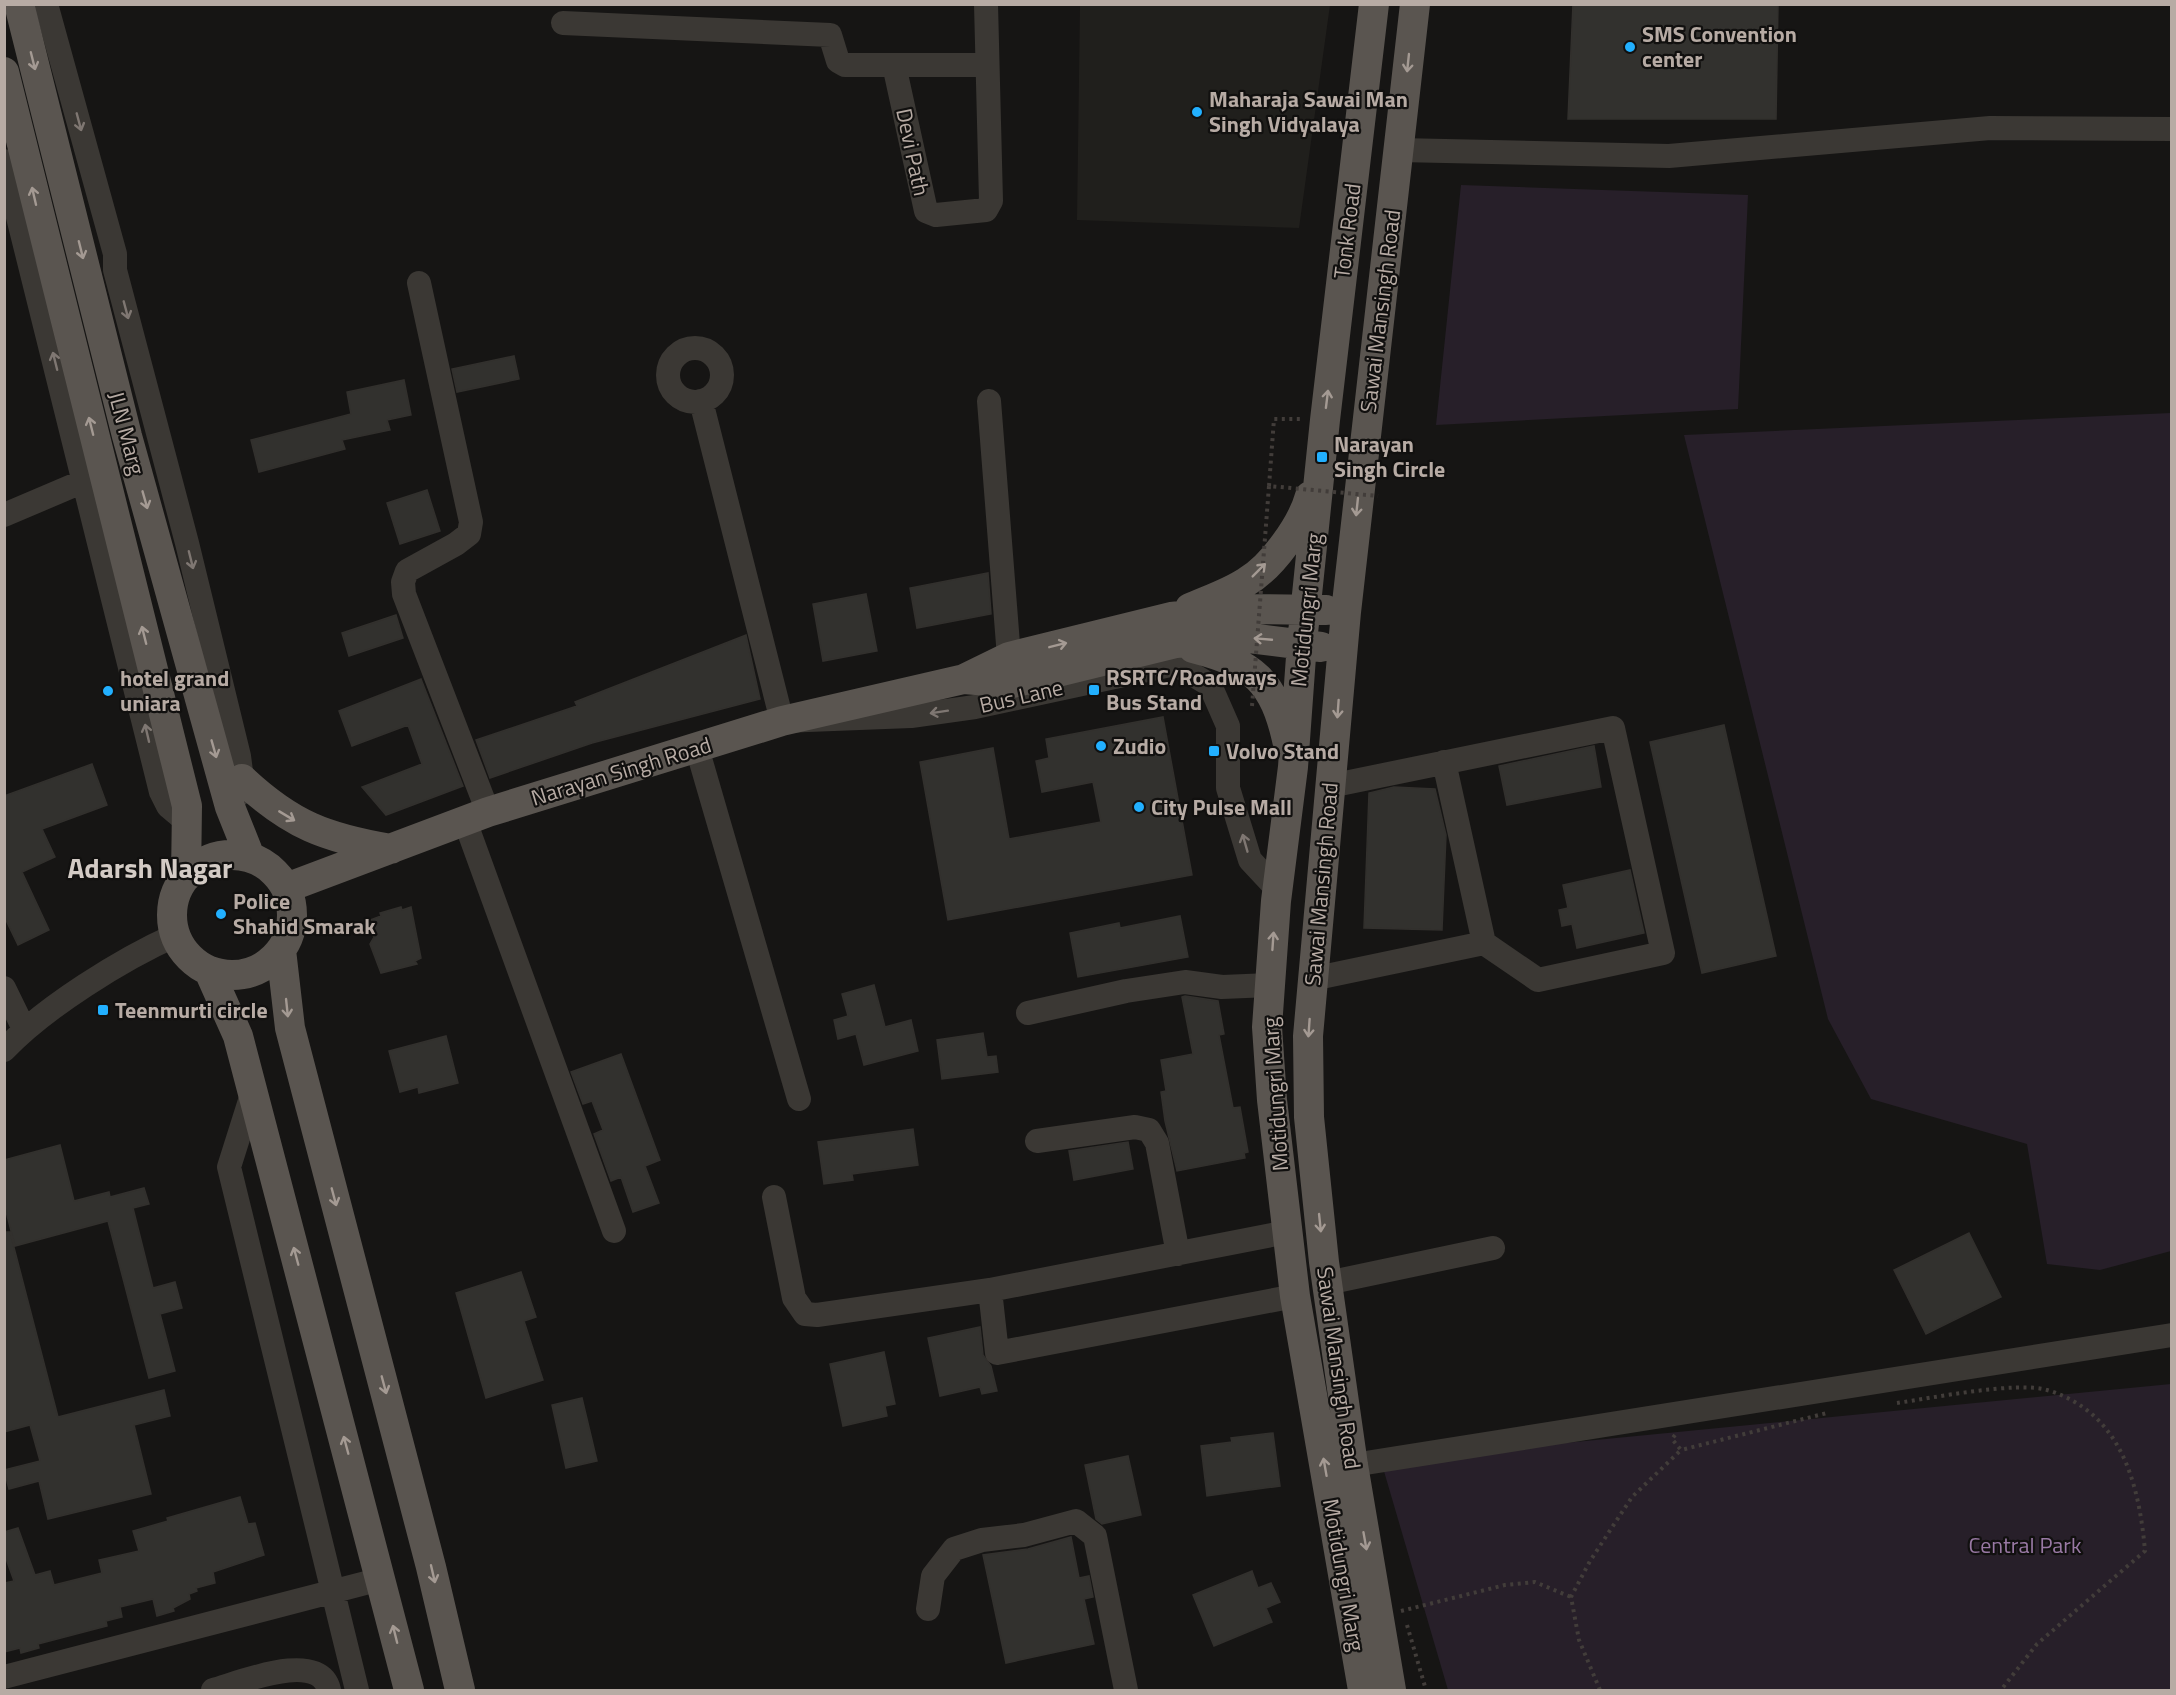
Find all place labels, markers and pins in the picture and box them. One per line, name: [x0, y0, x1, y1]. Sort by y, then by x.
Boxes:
place label: SMS Convention center: [1642, 17, 1797, 76]
marker: SMS Convention center: [1623, 40, 1637, 54]
place label: Maharaja Sawai Man Singh Vidyalaya: [1209, 82, 1408, 141]
marker: Maharaja Sawai Man Singh Vidyalaya: [1190, 105, 1204, 119]
place label: Narayan Singh Circle: [1334, 427, 1445, 486]
marker: Narayan Singh Circle: [1315, 450, 1329, 464]
place label: RSRTC/Roadways Bus Stand: [1106, 660, 1277, 719]
place label: hotel grand uniara: [120, 661, 229, 720]
marker: RSRTC/Roadways Bus Stand: [1087, 683, 1101, 697]
marker: hotel grand uniara: [101, 684, 115, 698]
place label: Zudio: [1113, 729, 1166, 763]
place label: Volvo Stand: [1226, 734, 1339, 768]
marker: Zudio: [1094, 739, 1108, 753]
marker: Volvo Stand: [1207, 744, 1221, 758]
place label: City Pulse Mall: [1151, 790, 1292, 824]
marker: City Pulse Mall: [1132, 800, 1146, 814]
place label: Police Shahid Smarak: [233, 884, 376, 943]
marker: Police Shahid Smarak: [214, 907, 228, 921]
place label: Teenmurti circle: [115, 993, 268, 1027]
marker: Teenmurti circle: [96, 1003, 110, 1017]

